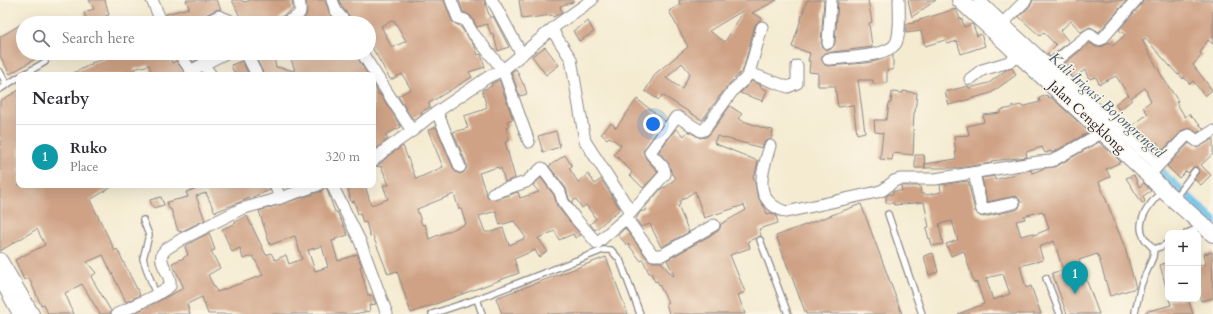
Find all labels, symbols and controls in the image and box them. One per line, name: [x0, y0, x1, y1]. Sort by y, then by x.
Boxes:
search box: [16, 16, 376, 60]
icon: search: [30, 27, 52, 49]
text: Search here: [62, 28, 135, 48]
water label: Kali Irigasi Bojongrenged: [1045, 48, 1170, 163]
street label: Jalan Cengklong: [1043, 75, 1130, 158]
text: Nearby: [32, 87, 89, 110]
your location: [643, 114, 663, 134]
text: Ruko: [70, 138, 107, 158]
text: 1: [42, 148, 48, 166]
text: 320 m: [326, 148, 360, 166]
text: Place: [70, 158, 98, 176]
map controls: [1165, 230, 1201, 302]
button: +: [1165, 230, 1201, 266]
pin: 1: [1062, 261, 1088, 294]
button: −: [1165, 266, 1201, 302]

